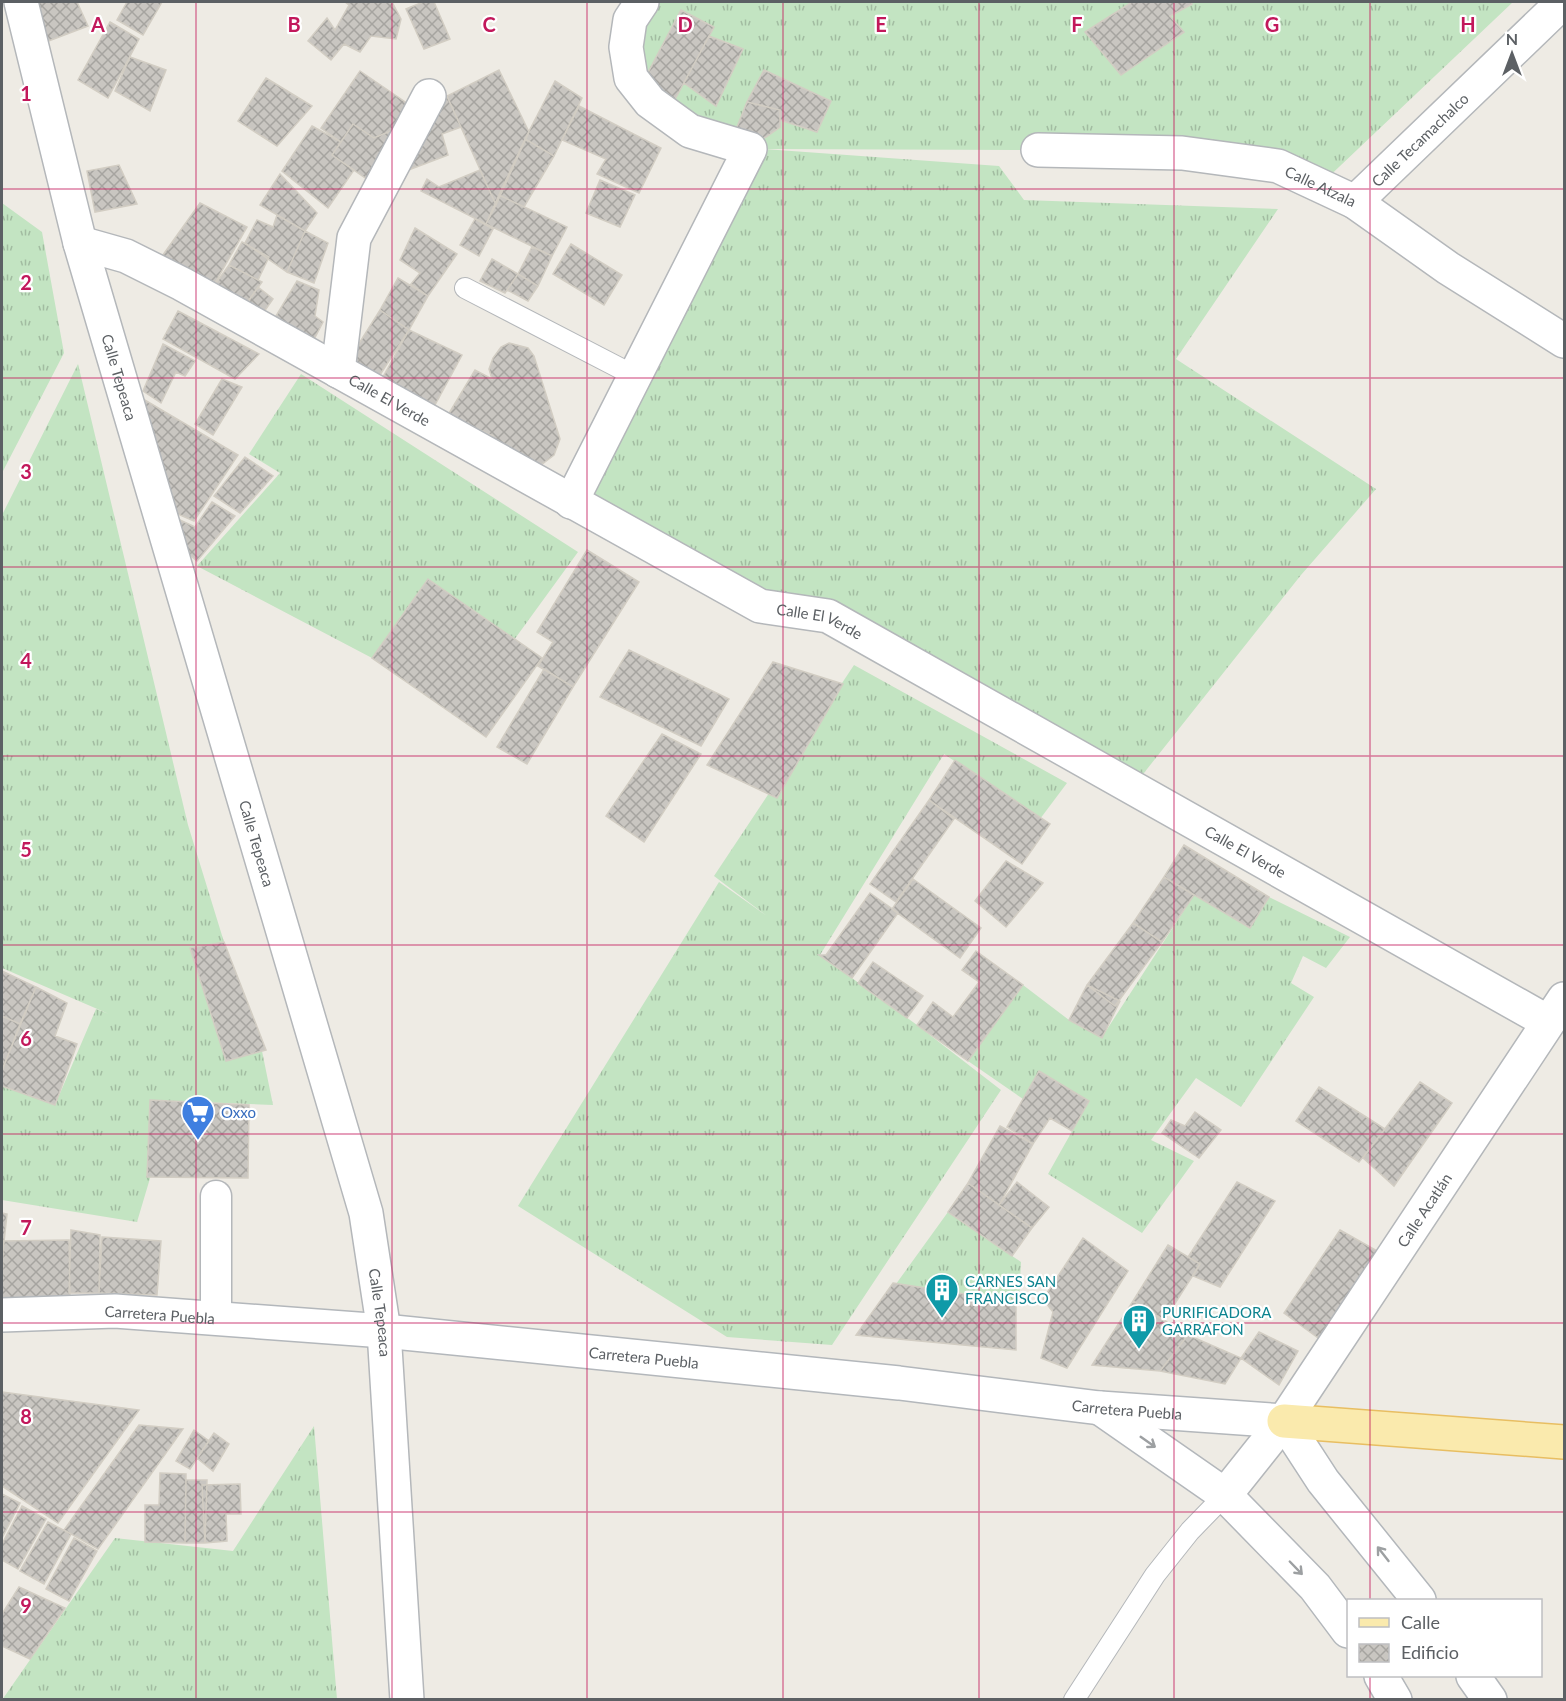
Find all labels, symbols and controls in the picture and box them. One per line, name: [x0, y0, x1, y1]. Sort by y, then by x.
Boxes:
text: A: [90, 12, 105, 36]
text: B: [287, 12, 301, 36]
text: C: [482, 12, 496, 36]
text: D: [677, 12, 693, 36]
text: E: [875, 12, 887, 36]
text: F: [1071, 12, 1083, 36]
text: G: [1265, 12, 1279, 36]
text: H: [1460, 12, 1476, 36]
north arrow: [1482, 24, 1542, 84]
text: N: [1506, 29, 1518, 48]
text: 1: [20, 81, 32, 105]
street label: Calle Tecamachalco: [1368, 89, 1472, 190]
street label: Calle Atzala: [1282, 162, 1359, 210]
text: 2: [20, 270, 32, 294]
street label: Calle Tepeaca: [98, 332, 141, 423]
street label: Calle El Verde: [346, 370, 433, 429]
text: 3: [20, 459, 32, 483]
street label: Calle El Verde: [775, 600, 866, 643]
text: 4: [20, 648, 32, 672]
street label: Calle Tepeaca: [236, 798, 278, 889]
street label: Calle El Verde: [1202, 821, 1289, 881]
text: 5: [20, 837, 32, 861]
text: 6: [20, 1026, 32, 1050]
supermarket icon: Oxxo: [180, 1094, 216, 1141]
place label: Oxxo: [221, 1103, 256, 1121]
street label: Calle Acatlán: [1393, 1169, 1455, 1250]
text: 7: [20, 1215, 32, 1239]
street label: Calle Tepeaca: [366, 1267, 395, 1357]
building icon: CARNES SAN FRANCISCO: [924, 1272, 960, 1319]
place label: CARNES SAN FRANCISCO: [965, 1272, 1056, 1307]
street label: Carretera Puebla: [104, 1302, 216, 1327]
building icon: PURIFICADORA GARRAFON: [1121, 1303, 1157, 1350]
place label: PURIFICADORA GARRAFON: [1162, 1303, 1272, 1338]
street label: Carretera Puebla: [588, 1343, 700, 1372]
street label: Carretera Puebla: [1071, 1396, 1183, 1423]
text: 8: [20, 1404, 32, 1428]
one-way arrow: [1140, 1436, 1156, 1448]
one-way arrow: [1377, 1547, 1390, 1563]
one-way arrow: [1289, 1560, 1303, 1575]
text: 9: [20, 1593, 32, 1617]
legend: [1347, 1599, 1542, 1677]
text: Calle: [1401, 1611, 1440, 1633]
text: Edificio: [1401, 1641, 1459, 1663]

